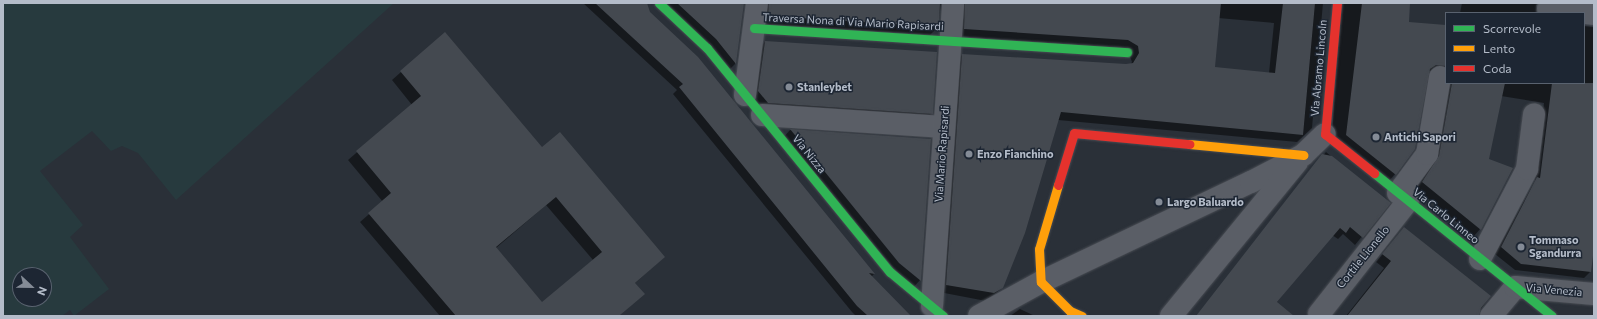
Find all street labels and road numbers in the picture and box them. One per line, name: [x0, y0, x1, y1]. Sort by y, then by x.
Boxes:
street label: Traversa Nona di Via Mario Rapisardi: [762, 11, 944, 33]
street label: Via Abramo Lincoln: [1308, 19, 1330, 117]
street label: Via Mario Rapisardi: [932, 105, 952, 203]
street label: Via Nizza: [789, 132, 829, 176]
street label: Via Carlo Linneo: [1410, 185, 1482, 247]
street label: Cortile Lionello: [1334, 223, 1392, 291]
street label: Via Venezia: [1525, 281, 1583, 299]

